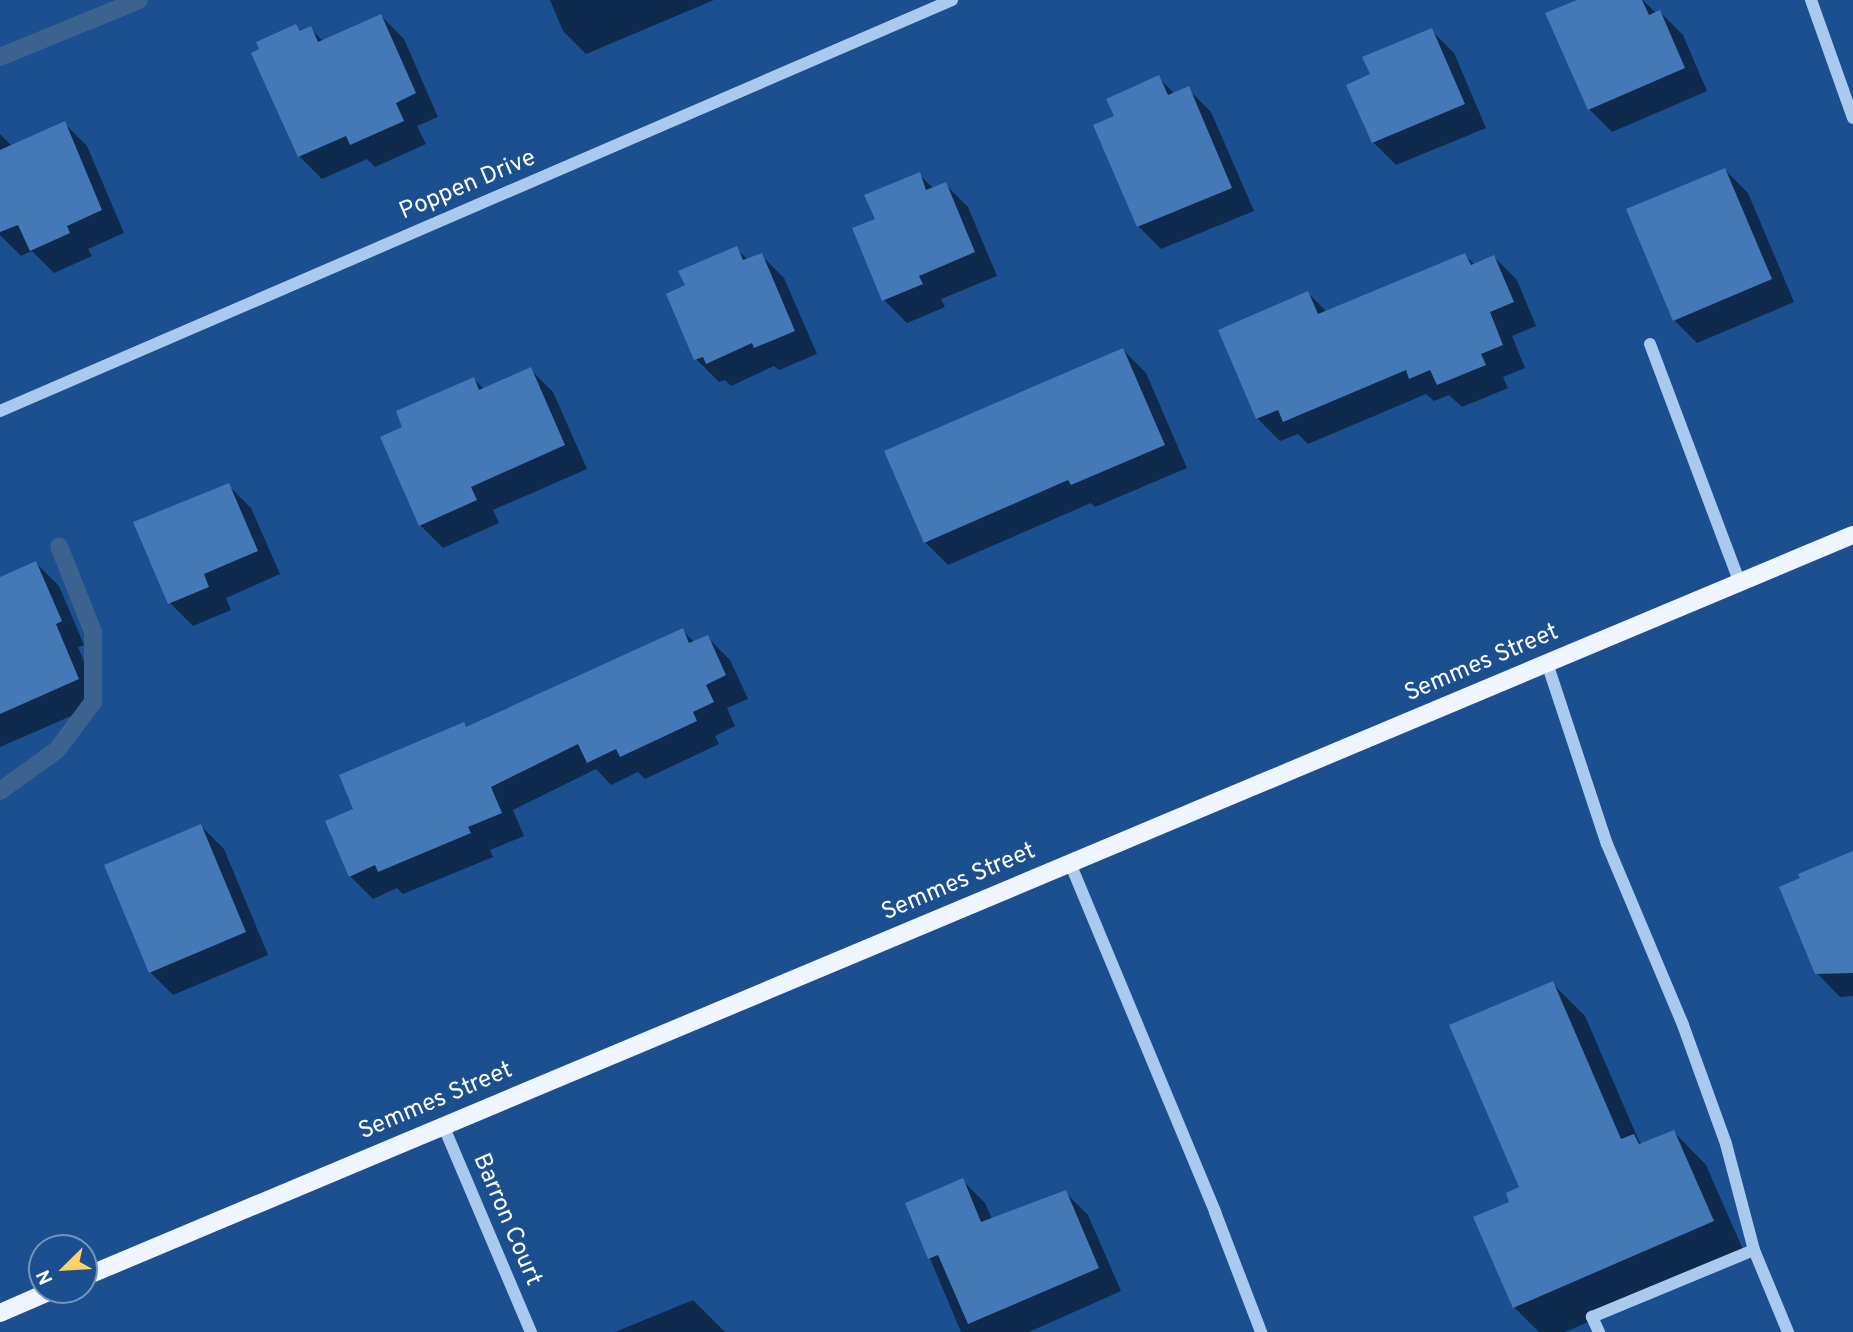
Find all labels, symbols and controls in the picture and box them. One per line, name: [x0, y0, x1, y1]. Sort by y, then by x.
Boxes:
street label: Poppen Drive: [396, 144, 540, 228]
street label: Semmes Street: [1401, 619, 1563, 709]
street label: Semmes Street: [878, 838, 1040, 928]
street label: Semmes Street: [355, 1057, 517, 1147]
street label: Barron Court: [465, 1150, 547, 1290]
north arrow: [28, 1234, 98, 1304]
text: N: [32, 1266, 59, 1288]

